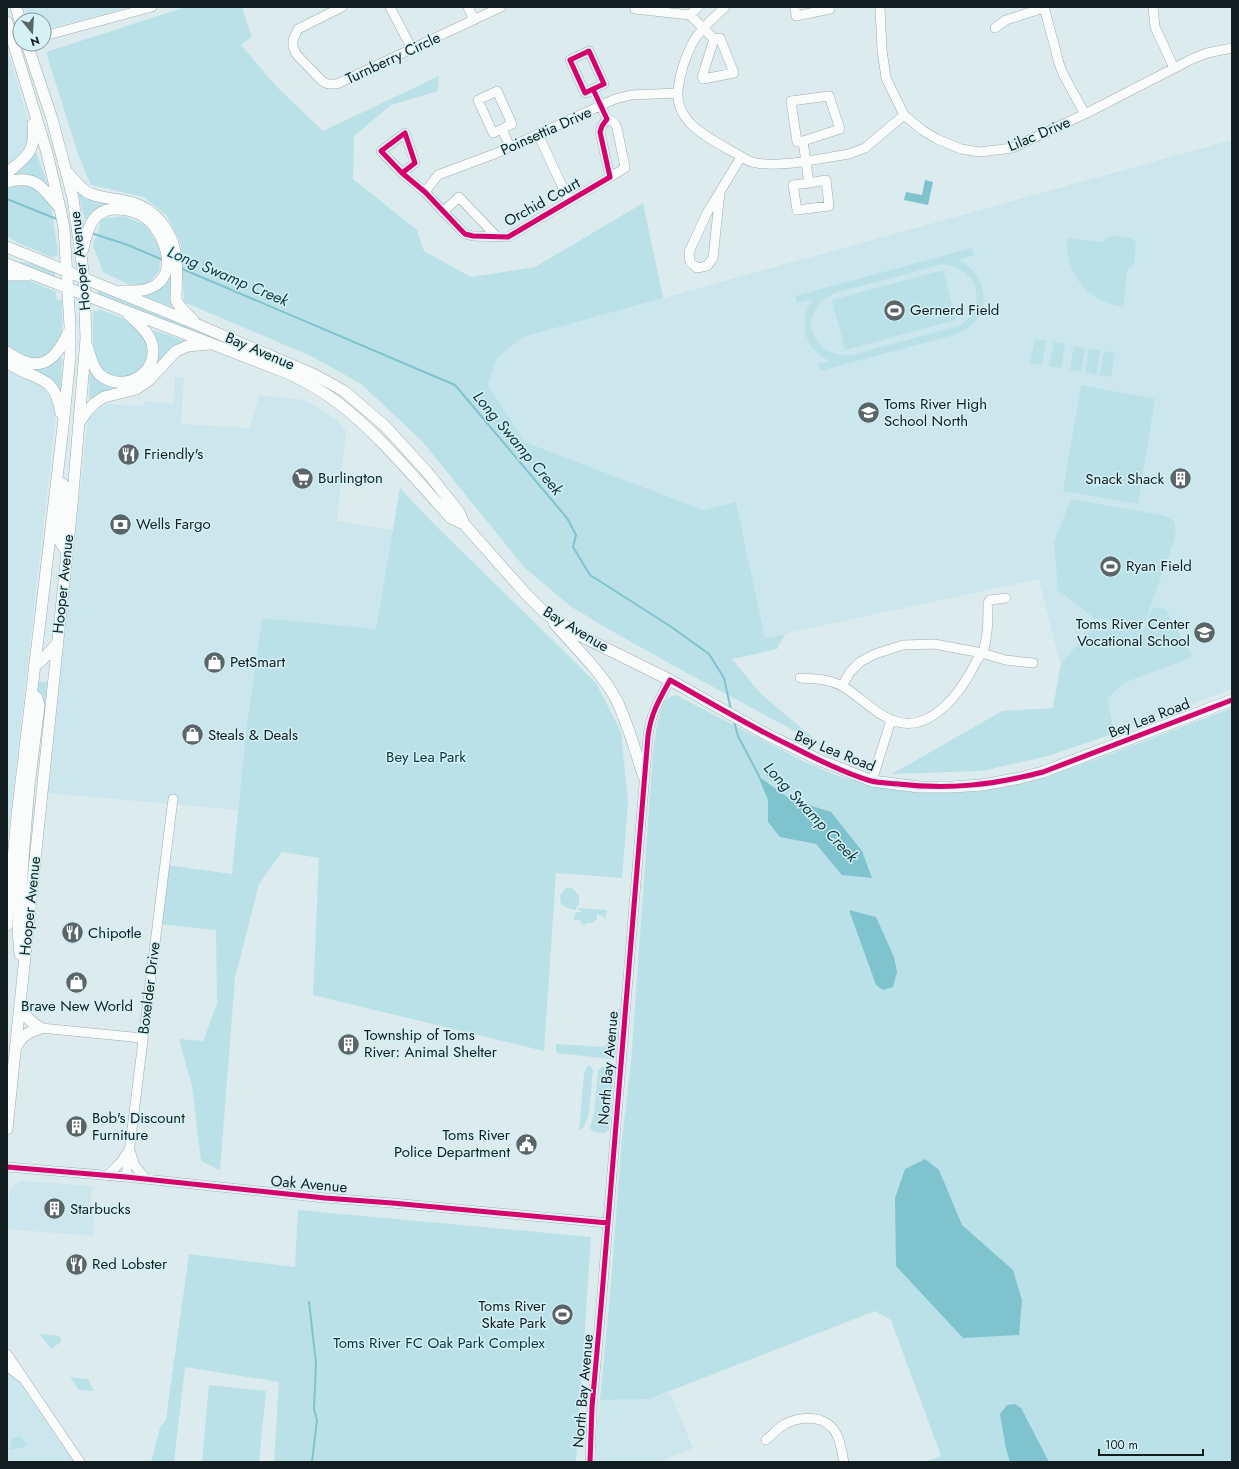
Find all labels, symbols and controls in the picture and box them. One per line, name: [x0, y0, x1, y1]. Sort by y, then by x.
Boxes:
north arrow: [12, 12, 52, 52]
street label: Turnberry Circle: [342, 26, 444, 90]
text: N: [28, 33, 42, 50]
street label: Poinsettia Drive: [497, 101, 595, 161]
street label: Lilac Drive: [1004, 111, 1074, 157]
street label: Orchid Court: [500, 172, 584, 232]
street label: Hooper Avenue: [64, 210, 96, 312]
water label: Long Swamp Creek: [164, 240, 293, 312]
sports icon: Gernerd Field: [881, 297, 907, 323]
place label: Gernerd Field: [910, 299, 999, 321]
street label: Bay Avenue: [222, 327, 298, 376]
water label: Long Swamp Creek: [468, 386, 569, 501]
place label: Toms River High School North: [884, 393, 987, 432]
school or university icon: Toms River High School North: [856, 400, 882, 426]
restaurant icon: Friendly's: [116, 441, 142, 467]
place label: Friendly's: [144, 443, 203, 465]
supermarket icon: Burlington: [289, 465, 315, 491]
building icon: Snack Shack: [1167, 466, 1193, 492]
place label: Burlington: [318, 467, 383, 489]
place label: Snack Shack: [1085, 468, 1164, 490]
bank icon: Wells Fargo: [107, 511, 133, 537]
place label: Wells Fargo: [136, 513, 211, 535]
street label: Hooper Avenue: [47, 533, 79, 635]
sports icon: Ryan Field: [1097, 553, 1123, 579]
place label: Ryan Field: [1126, 555, 1192, 577]
street label: Bay Avenue: [539, 601, 613, 657]
place label: Toms River Center Vocational School: [1076, 613, 1191, 652]
school or university icon: Toms River Center Vocational School: [1192, 620, 1218, 646]
shop icon: PetSmart: [201, 649, 227, 675]
place label: PetSmart: [230, 651, 285, 673]
street label: Bey Lea Road: [1105, 692, 1193, 744]
shop icon: Steals & Deals: [179, 722, 205, 748]
place label: Steals & Deals: [208, 724, 298, 746]
street label: Bey Lea Road: [791, 725, 879, 777]
park label: Bey Lea Park: [386, 746, 466, 768]
water label: Long Swamp Creek: [758, 757, 864, 868]
street label: Hooper Avenue: [14, 855, 46, 957]
restaurant icon: Chipotle: [60, 920, 86, 946]
place label: Chipotle: [88, 922, 142, 944]
street label: Boxelder Drive: [132, 940, 166, 1035]
shop icon: Brave New World: [64, 970, 90, 996]
place label: Brave New World: [21, 995, 133, 1017]
street label: North Bay Avenue: [592, 1010, 624, 1126]
place label: Township of Toms River: Animal Shelter: [364, 1024, 498, 1063]
building icon: Township of Toms River: Animal Shelter: [336, 1031, 362, 1057]
place label: Bob's Discount Furniture: [92, 1107, 185, 1146]
building icon: Bob's Discount Furniture: [64, 1114, 90, 1140]
place label: Toms River Police Department: [394, 1124, 511, 1163]
public building icon: Toms River Police Department: [513, 1131, 539, 1157]
street label: Oak Avenue: [270, 1170, 349, 1198]
building icon: Starbucks: [41, 1196, 67, 1222]
place label: Starbucks: [70, 1198, 130, 1220]
restaurant icon: Red Lobster: [64, 1251, 90, 1277]
place label: Red Lobster: [92, 1253, 168, 1275]
place label: Toms River Skate Park: [479, 1295, 547, 1334]
sports icon: Toms River Skate Park: [549, 1302, 575, 1328]
park label: Toms River FC Oak Park Complex: [333, 1332, 545, 1354]
street label: North Bay Avenue: [567, 1333, 599, 1449]
scale bar: [1099, 1431, 1203, 1457]
text: 100 m: [1105, 1436, 1138, 1454]

